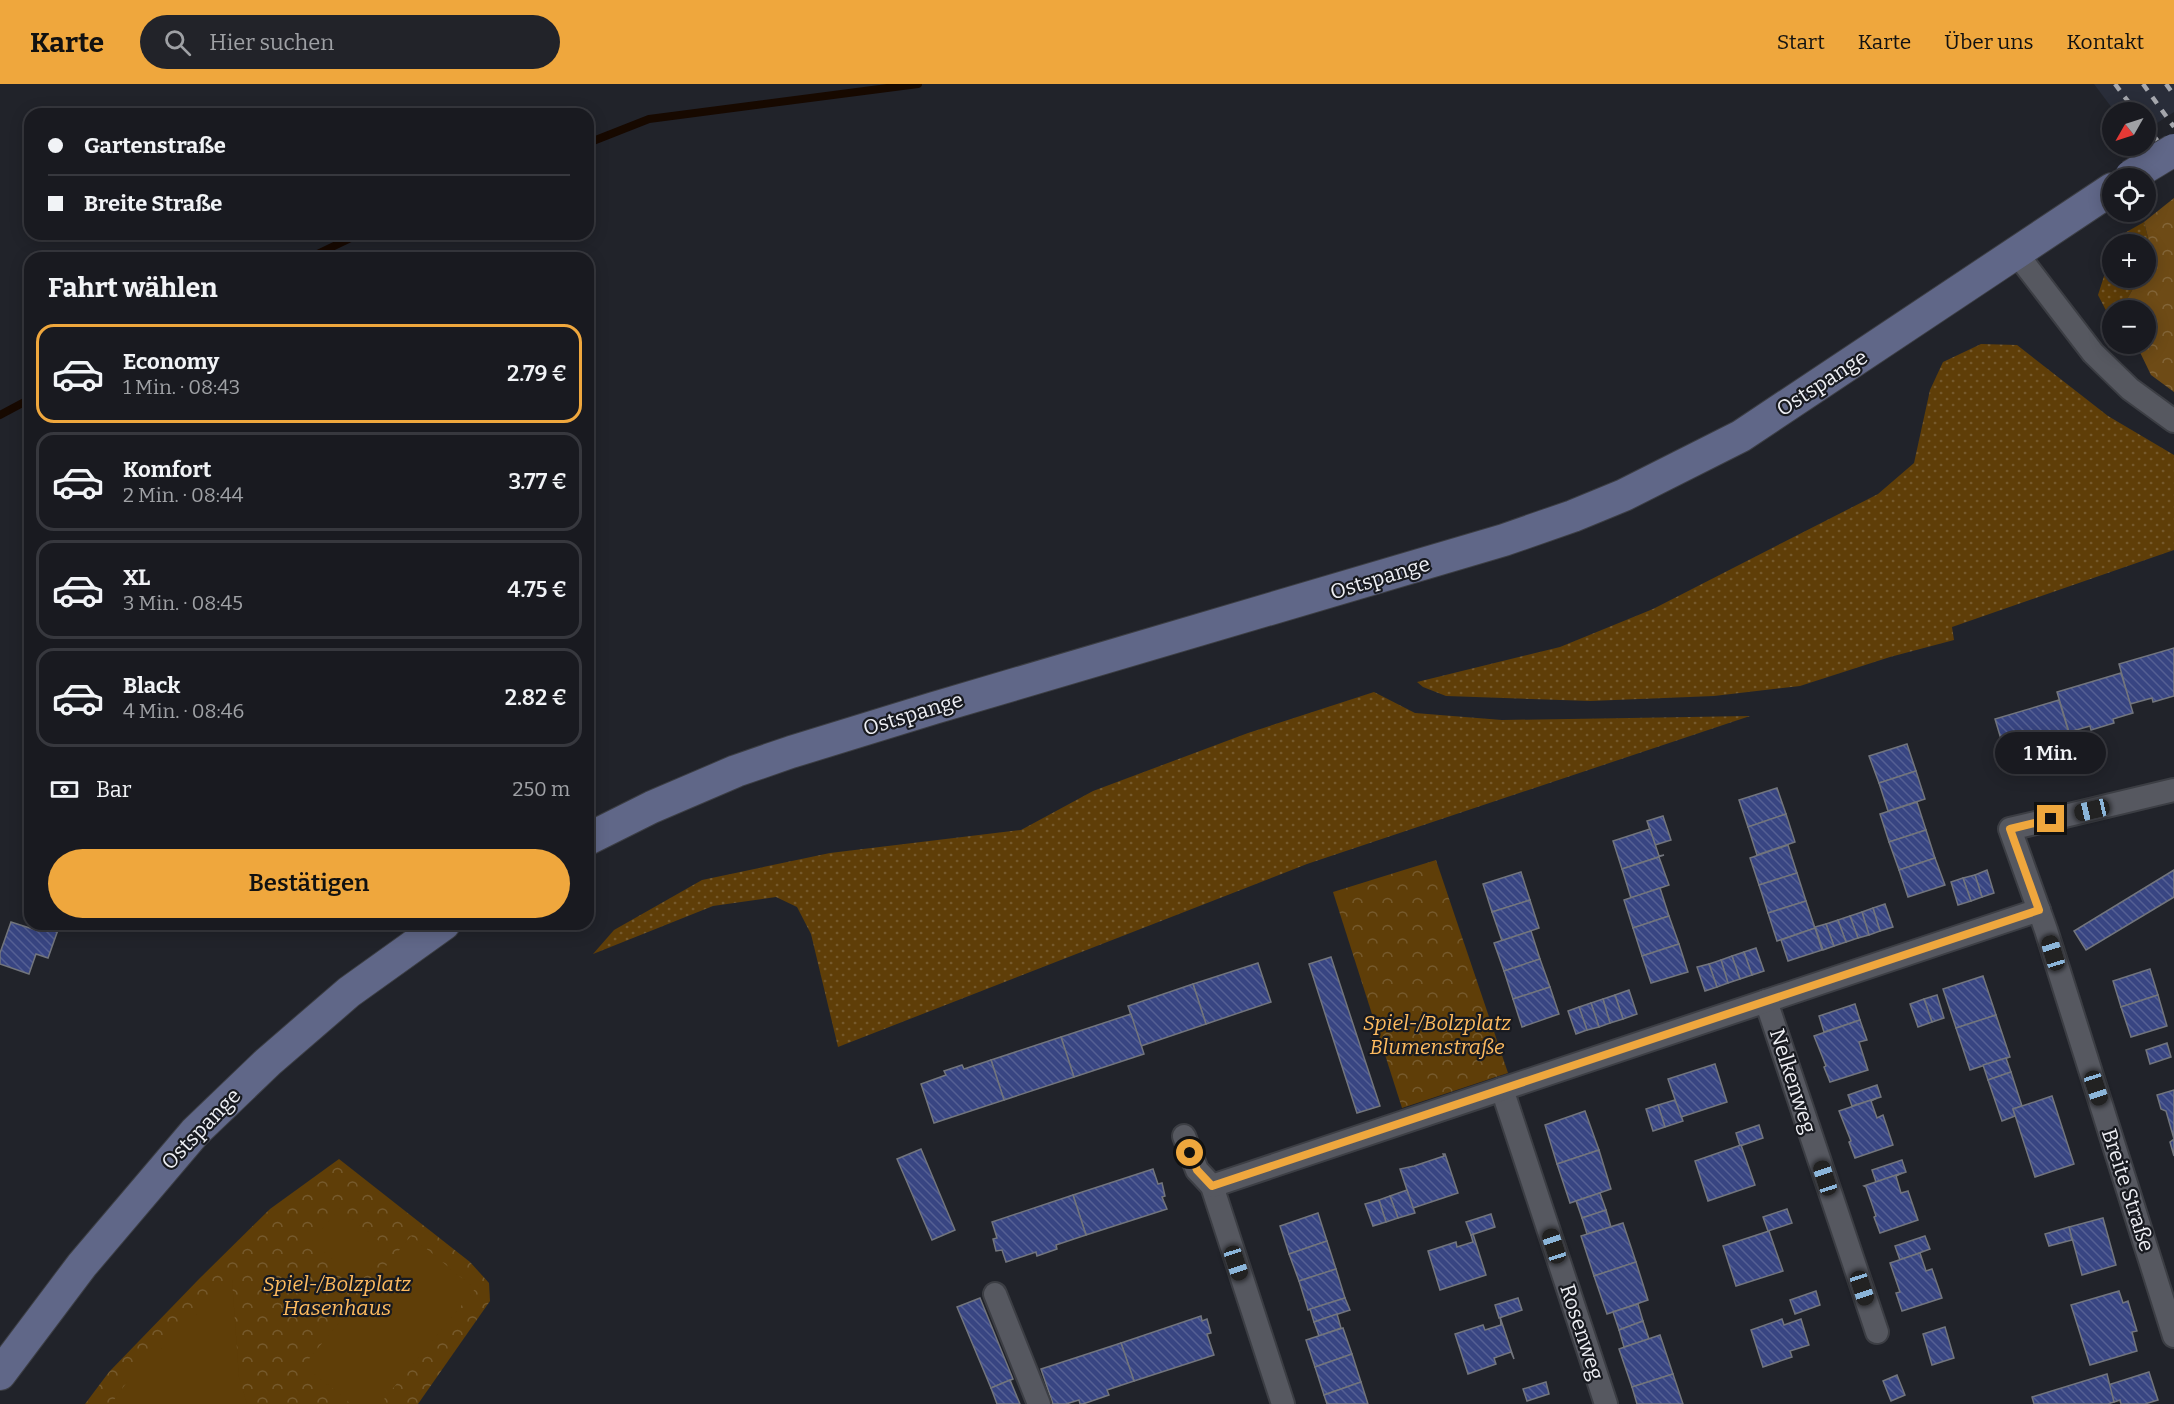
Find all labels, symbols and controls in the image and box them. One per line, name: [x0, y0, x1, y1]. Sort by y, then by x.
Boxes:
search box: [140, 15, 560, 69]
text: Karte: [30, 26, 104, 59]
icon: search: [161, 26, 194, 59]
text: Hier suchen: [209, 29, 334, 56]
text: Start: [1777, 29, 1825, 55]
text: Karte: [1858, 29, 1911, 55]
text: Über uns: [1944, 29, 2034, 55]
text: Kontakt: [2067, 29, 2144, 55]
north arrow: [2102, 102, 2156, 156]
map controls: [2102, 102, 2156, 354]
text: Gartenstraße: [84, 132, 226, 159]
button: locate: [2102, 168, 2156, 222]
text: Breite Straße: [84, 190, 222, 217]
button: +: [2102, 234, 2156, 288]
text: Fahrt wählen: [48, 272, 218, 304]
button: −: [2102, 300, 2156, 354]
street label: Ostspange: [1772, 344, 1872, 422]
icon: car: [51, 347, 105, 401]
text: Economy: [123, 348, 219, 375]
text: 2.79 €: [507, 360, 567, 387]
text: 1 Min. · 08:43: [123, 375, 240, 399]
icon: car: [51, 455, 105, 509]
text: Komfort: [123, 456, 212, 483]
text: 3.77 €: [509, 468, 567, 495]
text: 2 Min. · 08:44: [123, 483, 243, 507]
street label: Ostspange: [1327, 550, 1433, 606]
icon: car: [51, 563, 105, 617]
text: XL: [123, 564, 150, 591]
text: 4.75 €: [507, 576, 567, 603]
text: 3 Min. · 08:45: [123, 591, 243, 615]
icon: car: [51, 671, 105, 725]
text: Black: [123, 672, 180, 699]
text: 2.82 €: [505, 684, 567, 711]
street label: Ostspange: [860, 686, 966, 742]
text: 4 Min. · 08:46: [123, 699, 244, 723]
callout: 1 Min.: [1996, 732, 2106, 774]
text: 1 Min.: [2024, 741, 2077, 765]
icon: cash: [48, 773, 81, 806]
text: Bar: [96, 776, 131, 803]
text: 250 m: [513, 777, 570, 801]
car: [2072, 797, 2112, 823]
route end: [2037, 805, 2064, 832]
button: Bestätigen: [48, 849, 570, 918]
car: [2039, 933, 2067, 973]
park label: Spiel-/Bolzplatz Blumenstraße: [1363, 1010, 1511, 1060]
street label: Nelkenweg: [1764, 1025, 1822, 1137]
car: [2082, 1068, 2110, 1108]
street label: Ostspange: [156, 1083, 246, 1175]
street label: Breite Straße: [2096, 1125, 2160, 1255]
route start: [1176, 1139, 1203, 1166]
car: [1811, 1158, 1839, 1198]
car: [1540, 1226, 1568, 1266]
car: [1222, 1243, 1250, 1283]
car: [1848, 1268, 1876, 1308]
park label: Spiel-/Bolzplatz Hasenhaus: [263, 1271, 411, 1321]
street label: Rosenweg: [1554, 1281, 1610, 1384]

